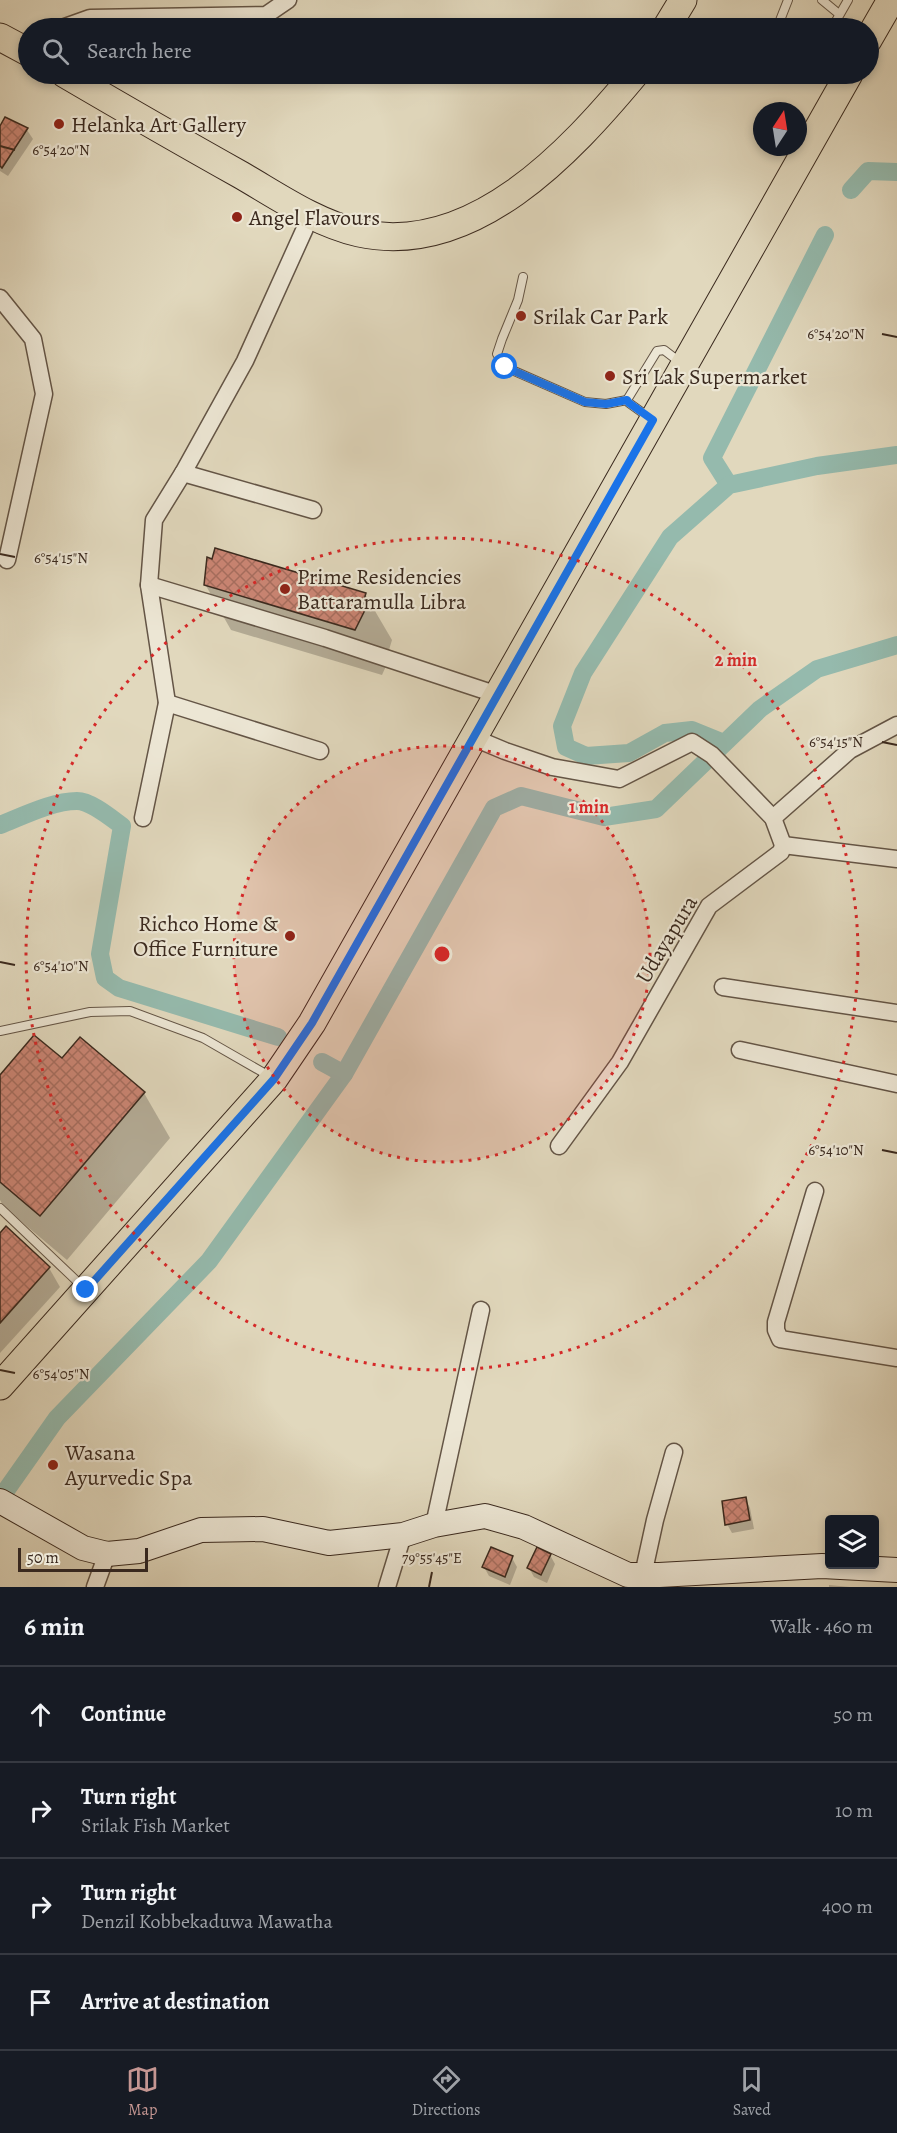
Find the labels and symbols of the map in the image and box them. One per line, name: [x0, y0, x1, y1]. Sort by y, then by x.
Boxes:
north arrow: [753, 102, 807, 156]
place label: Helanka Art Gallery: [71, 110, 246, 140]
marker: Helanka Art Gallery: [52, 117, 66, 131]
text: 6°54'20"N: [32, 140, 90, 160]
place label: Angel Flavours: [248, 203, 380, 233]
marker: Angel Flavours: [230, 210, 244, 224]
place label: Srilak Car Park: [533, 302, 668, 332]
marker: Srilak Car Park: [514, 309, 528, 323]
text: 6°54'20"N: [807, 324, 865, 344]
route start: [491, 353, 517, 379]
place label: Sri Lak Supermarket: [622, 362, 807, 392]
marker: Sri Lak Supermarket: [603, 369, 617, 383]
text: 6°54'15"N: [34, 548, 88, 568]
place label: Prime Residencies Battaramulla Libra: [297, 562, 467, 617]
marker: Prime Residencies Battaramulla Libra: [278, 582, 292, 596]
text: 2 min: [715, 648, 757, 672]
text: 6°54'15"N: [809, 732, 863, 752]
text: 1 min: [569, 795, 609, 819]
street label: Udayapura: [629, 889, 705, 989]
place label: Richco Home & Office Furniture: [133, 909, 279, 964]
marker: Richco Home & Office Furniture: [283, 929, 297, 943]
centre of rings: [432, 944, 452, 964]
text: 6°54'10"N: [33, 956, 89, 976]
text: 6°54'10"N: [808, 1140, 864, 1160]
route end: [72, 1276, 98, 1302]
text: 6°54'05"N: [32, 1364, 90, 1384]
place label: Wasana Ayurvedic Spa: [64, 1438, 193, 1493]
marker: Wasana Ayurvedic Spa: [46, 1458, 60, 1472]
scale bar: [18, 1545, 148, 1572]
text: 79°55'45"E: [402, 1548, 462, 1568]

